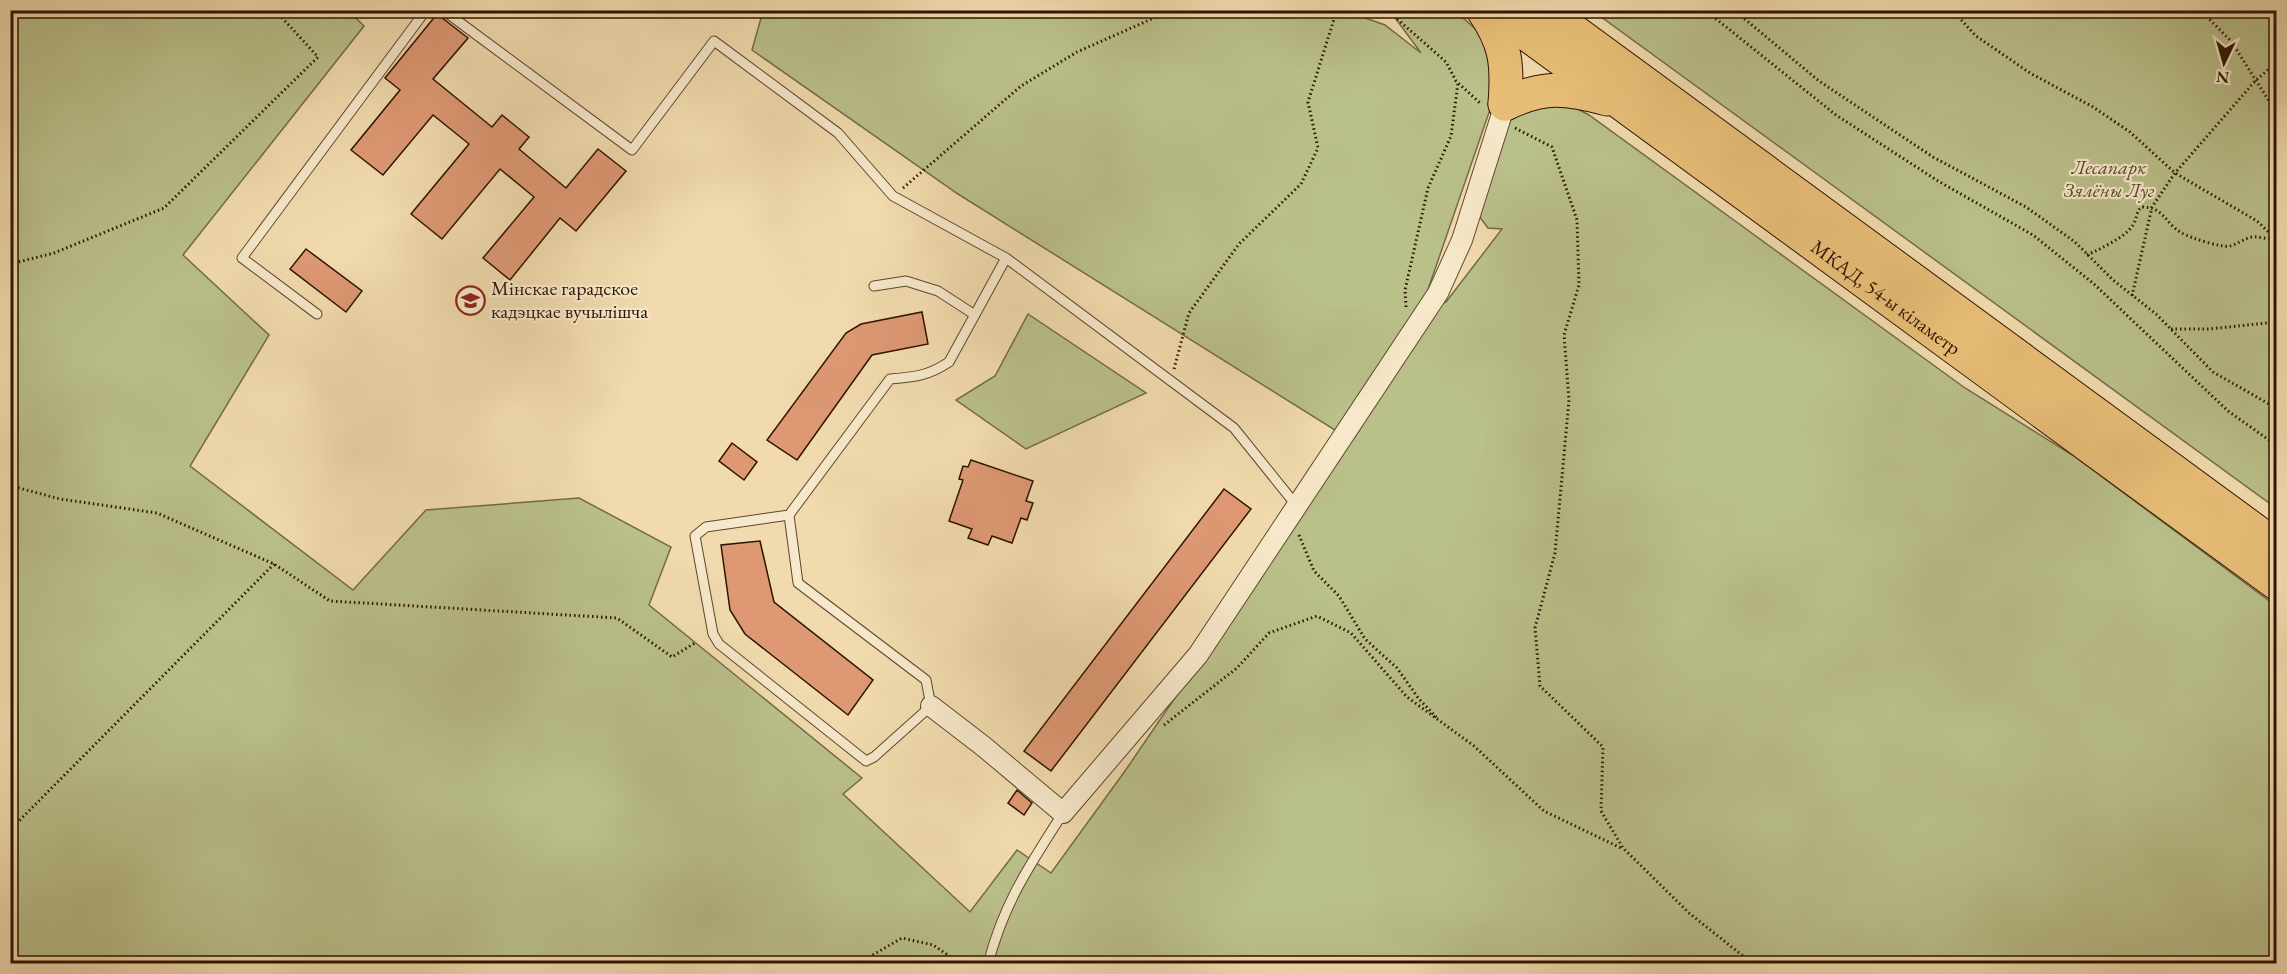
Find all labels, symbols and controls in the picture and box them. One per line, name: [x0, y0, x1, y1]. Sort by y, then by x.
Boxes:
north arrow: [2194, 33, 2254, 93]
text: N: [2215, 66, 2230, 88]
park label: Лесапарк Зялёны Луг: [2063, 154, 2155, 203]
street label: МКАД, 54-ы кіламетр: [1806, 234, 1966, 361]
place label: Мінскае гарадское кадэцкае вучылішча: [491, 275, 648, 324]
school or university icon: Мінскае гарадское кадэцкае вучылішча: [454, 284, 486, 316]

